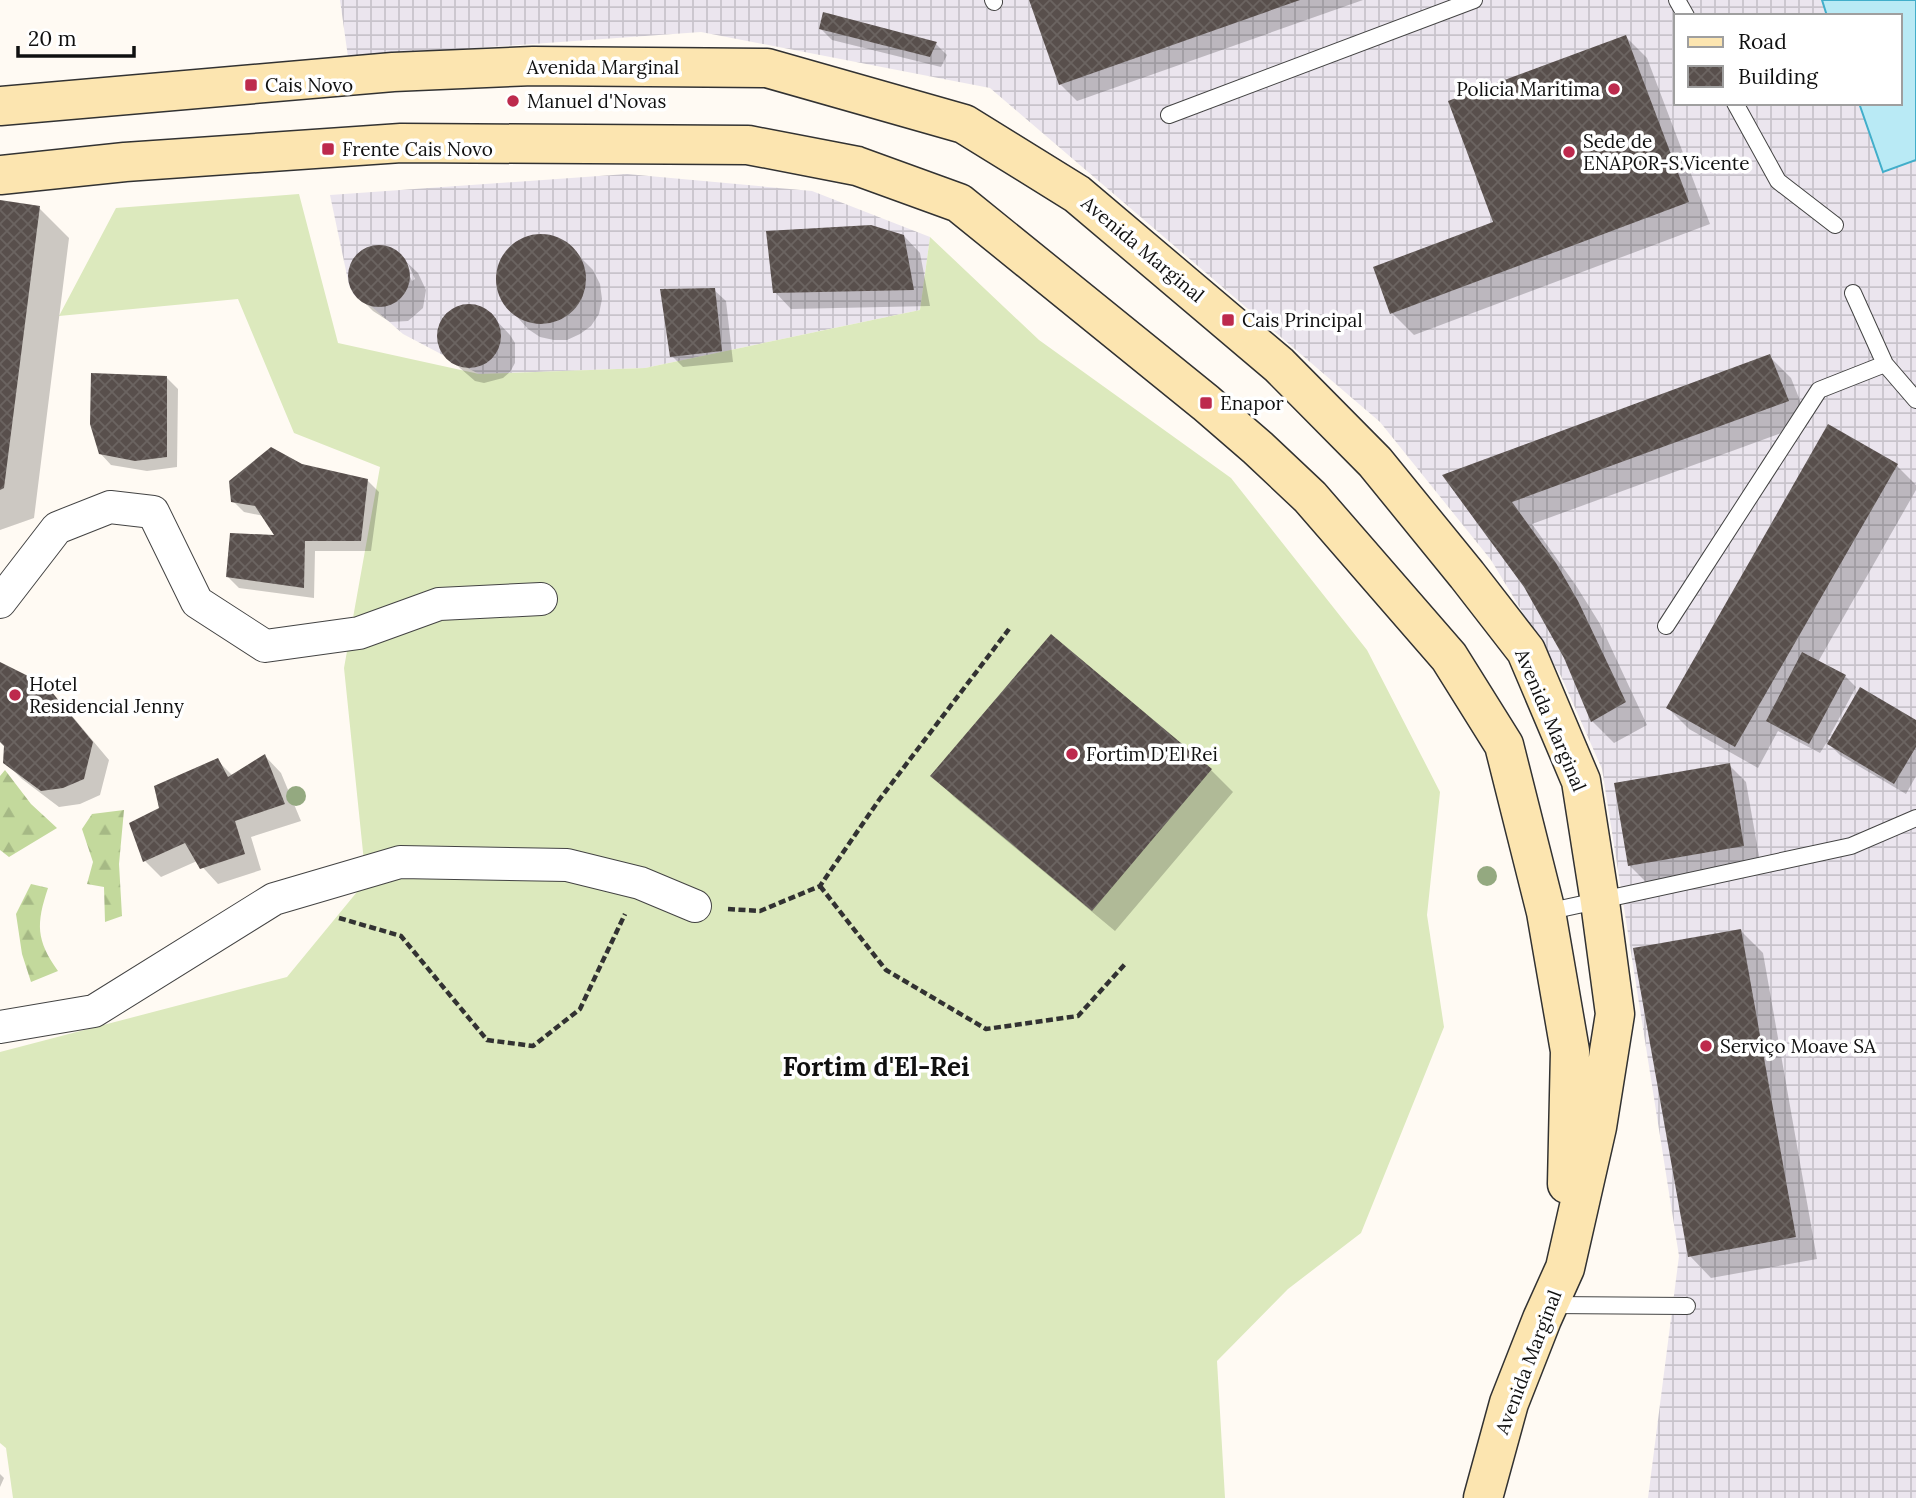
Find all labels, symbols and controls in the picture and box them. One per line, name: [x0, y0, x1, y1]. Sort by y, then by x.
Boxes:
scale bar: [18, 14, 133, 58]
legend: [1674, 14, 1902, 105]
text: 20 m: [28, 25, 77, 52]
text: Road: [1738, 28, 1787, 55]
street label: Avenida Marginal: [526, 55, 679, 79]
text: Building: [1738, 63, 1818, 90]
place label: Cais Novo: [265, 73, 353, 97]
marker: Cais Novo: [243, 77, 259, 93]
place label: Policia Maritima: [1456, 77, 1600, 101]
marker: Policia Maritima: [1606, 81, 1622, 97]
place label: Manuel d'Novas: [527, 89, 666, 113]
marker: Manuel d'Novas: [505, 93, 521, 109]
place label: Sede de ENAPOR-S.Vicente: [1583, 129, 1750, 175]
place label: Frente Cais Novo: [342, 137, 493, 161]
marker: Frente Cais Novo: [320, 141, 336, 157]
marker: Sede de ENAPOR-S.Vicente: [1561, 144, 1577, 160]
street label: Avenida Marginal: [1076, 190, 1209, 307]
place label: Cais Principal: [1242, 308, 1363, 332]
marker: Cais Principal: [1220, 312, 1236, 328]
place label: Enapor: [1220, 391, 1285, 415]
marker: Enapor: [1198, 395, 1214, 411]
street label: Avenida Marginal: [1510, 644, 1592, 795]
place label: Hotel Residencial Jenny: [29, 672, 184, 718]
marker: Hotel Residencial Jenny: [7, 687, 23, 703]
place label: Fortim D'El Rei: [1086, 742, 1218, 766]
marker: Fortim D'El Rei: [1064, 746, 1080, 762]
place label: Serviço Moave SA: [1720, 1034, 1877, 1058]
marker: Serviço Moave SA: [1698, 1038, 1714, 1054]
district label: Fortim d'El-Rei: [782, 1050, 970, 1083]
street label: Avenida Marginal: [1489, 1286, 1567, 1438]

